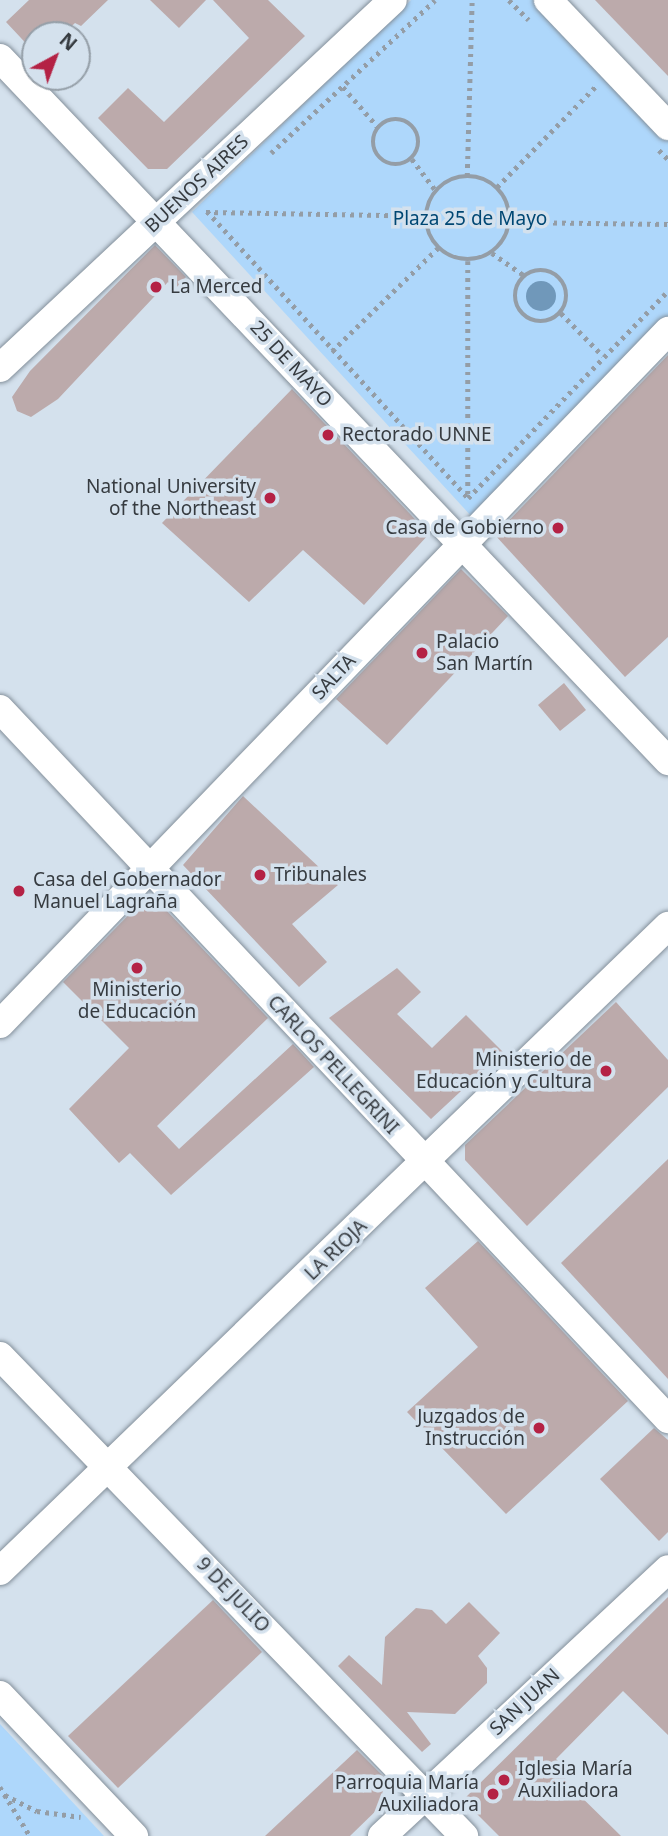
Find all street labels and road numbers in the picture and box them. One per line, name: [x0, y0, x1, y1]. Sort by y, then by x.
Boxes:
street label: BUENOS AIRES: [141, 130, 253, 238]
street label: 25 DE MAYO: [245, 316, 337, 412]
street label: SALTA: [307, 650, 361, 704]
street label: CARLOS PELLEGRINI: [263, 991, 403, 1139]
street label: LA RIOJA: [300, 1215, 372, 1285]
street label: 9 DE JULIO: [192, 1553, 274, 1637]
street label: SAN JUAN: [485, 1664, 565, 1740]

